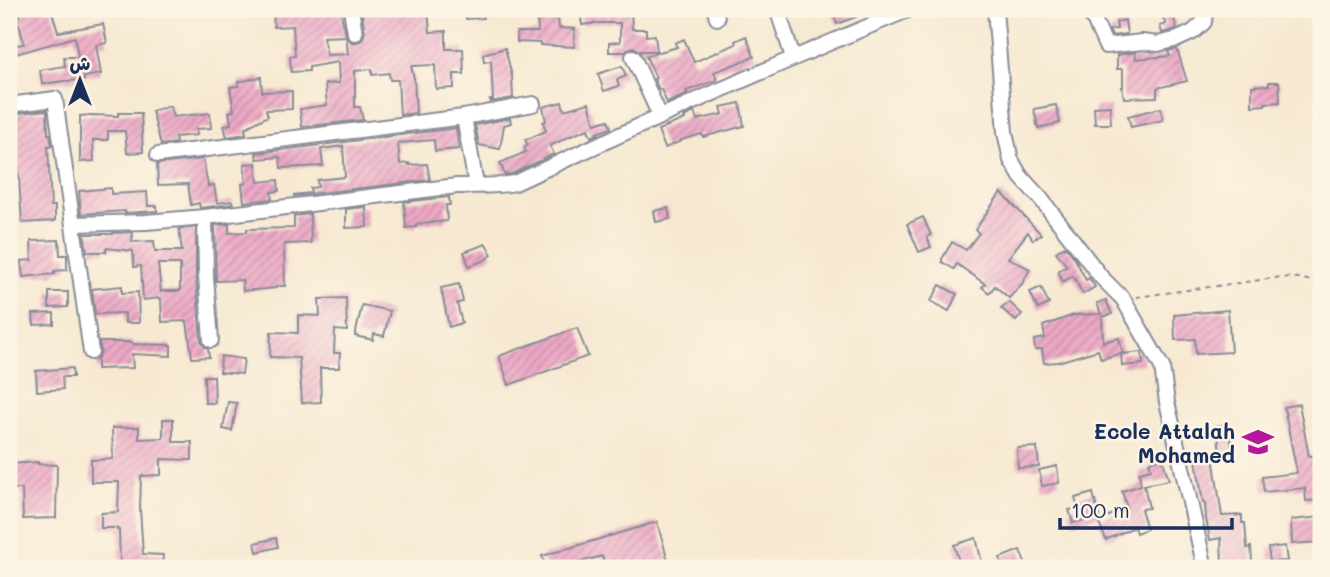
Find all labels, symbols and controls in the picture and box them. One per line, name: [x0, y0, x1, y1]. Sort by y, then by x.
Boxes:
north arrow: [46, 46, 116, 116]
text: ش: [70, 50, 91, 75]
place label: Ecole Attalah Mohamed: [1094, 417, 1235, 468]
school or university icon: Ecole Attalah Mohamed: [1241, 425, 1275, 459]
scale bar: [1060, 486, 1232, 530]
text: 100 m: [1071, 496, 1130, 523]

